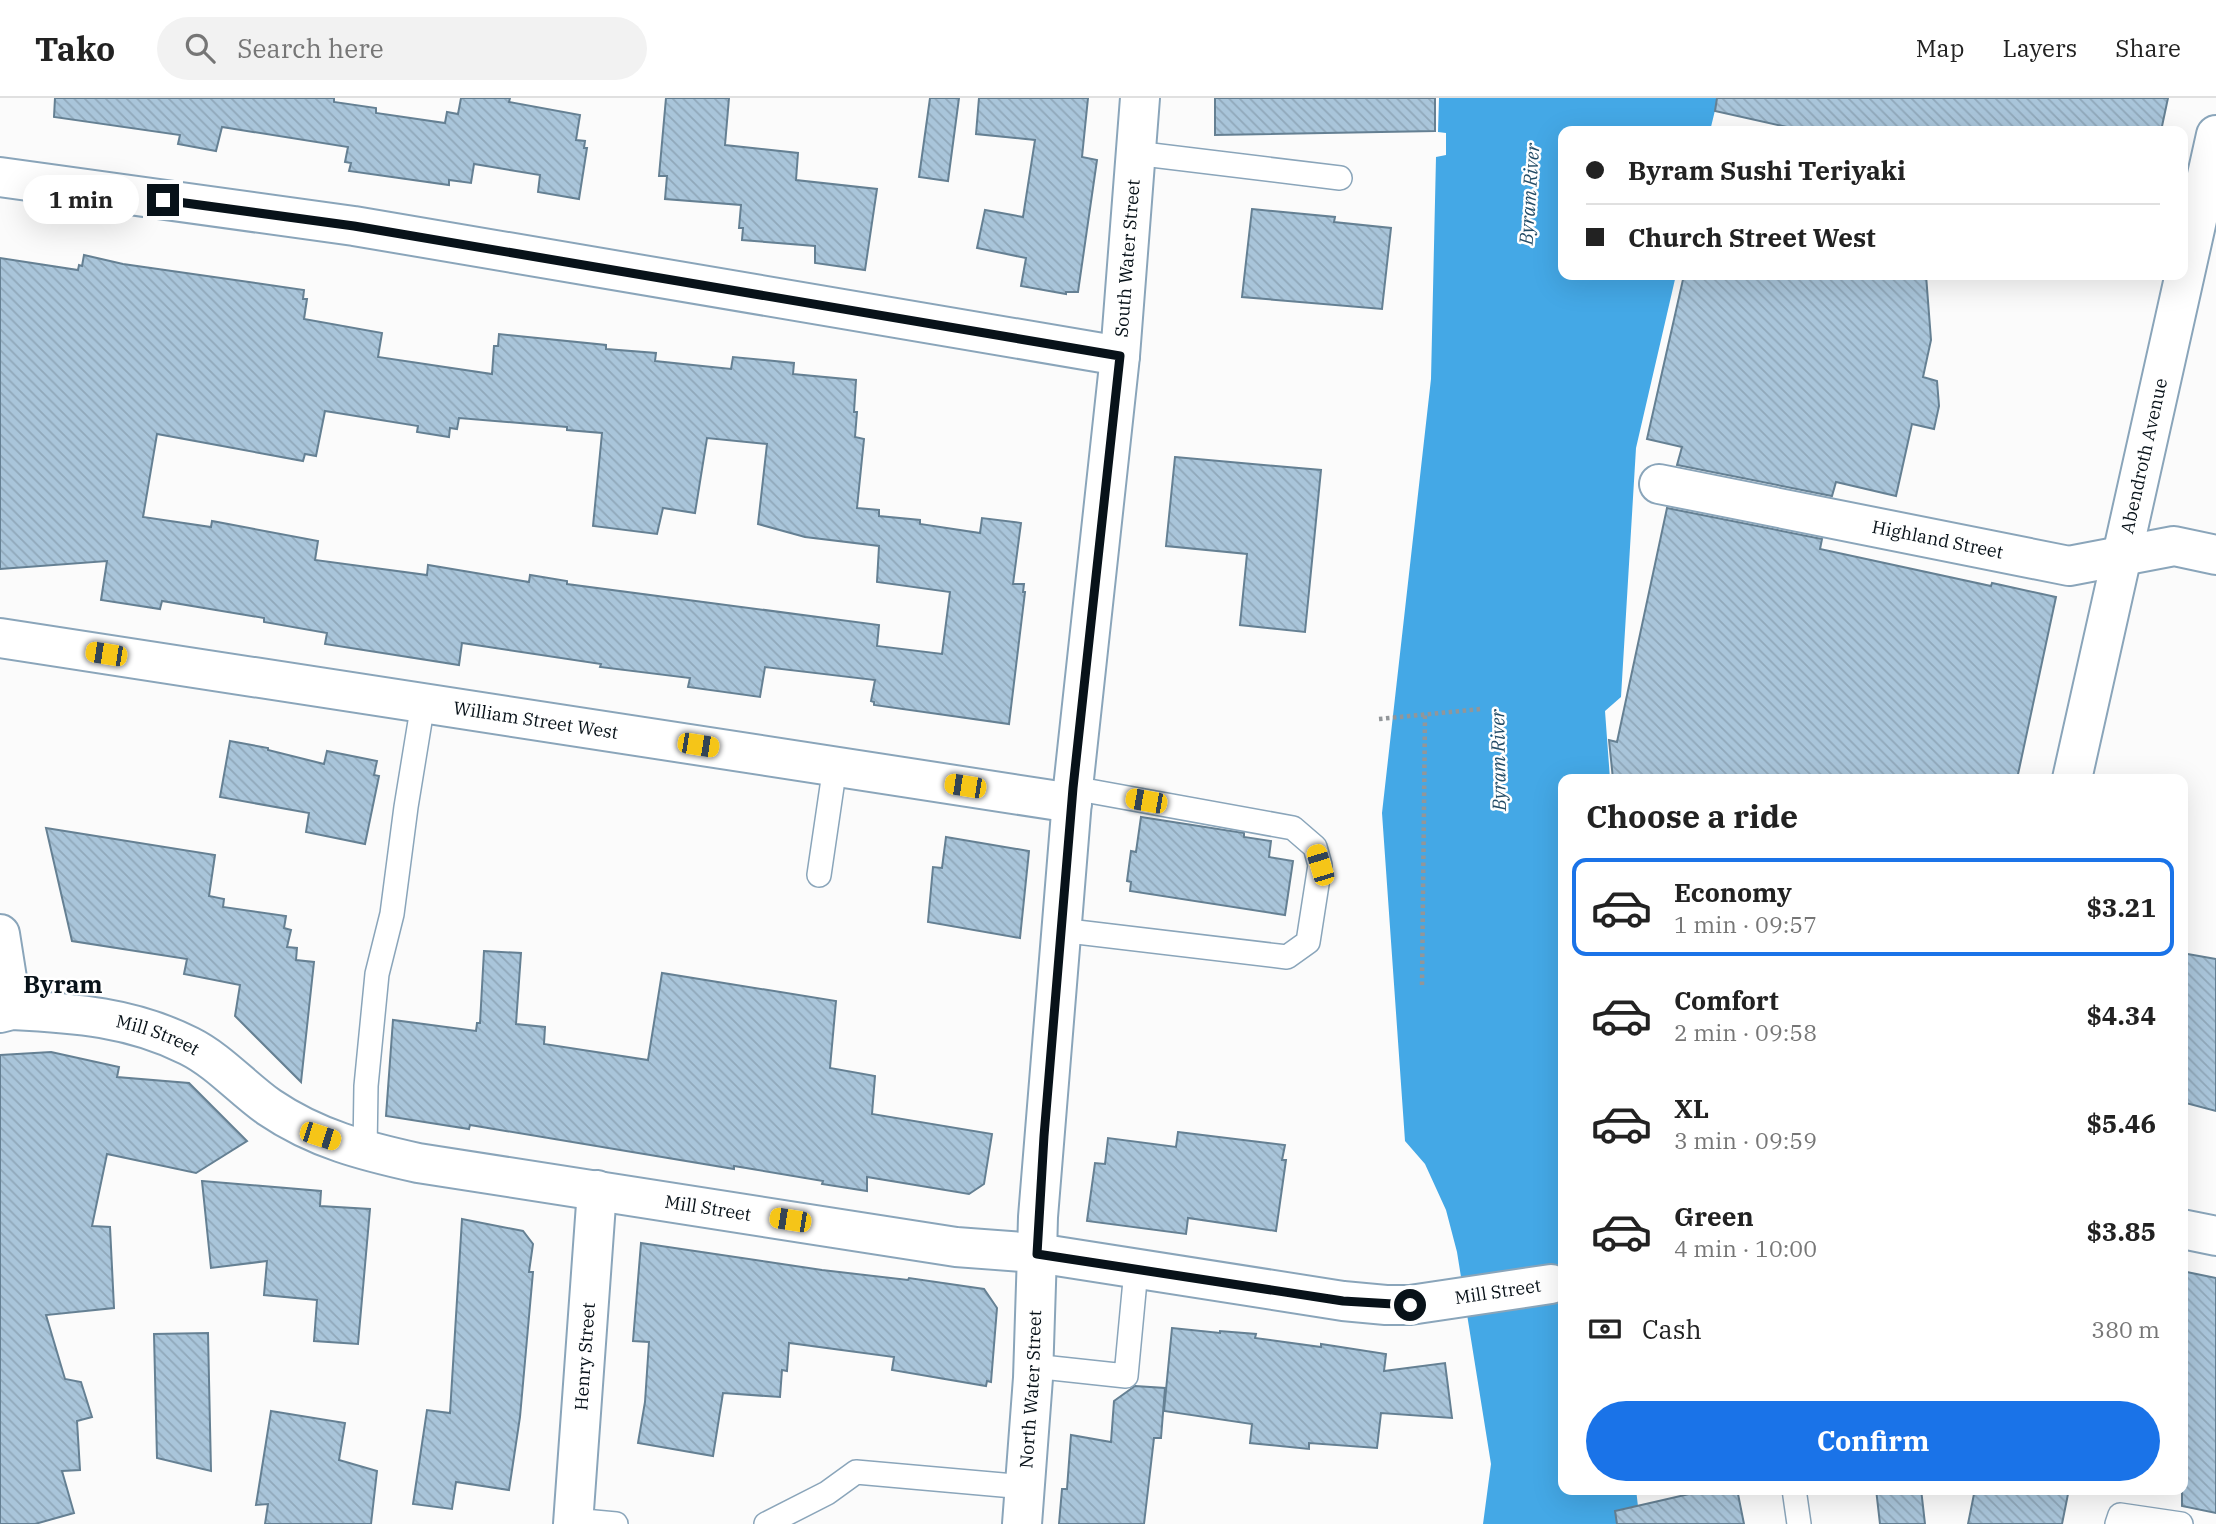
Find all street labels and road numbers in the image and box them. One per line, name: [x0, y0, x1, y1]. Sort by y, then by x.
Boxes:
street label: South Water Street: [1109, 178, 1145, 338]
street label: Abendroth Avenue: [2115, 376, 2172, 536]
street label: Highland Street: [1870, 515, 2005, 564]
street label: William Street West: [452, 696, 620, 744]
street label: Mill Street: [114, 1009, 204, 1060]
street label: Mill Street: [663, 1190, 753, 1226]
street label: Mill Street: [1453, 1274, 1542, 1309]
street label: Henry Street: [569, 1302, 600, 1411]
street label: North Water Street: [1014, 1310, 1046, 1469]

